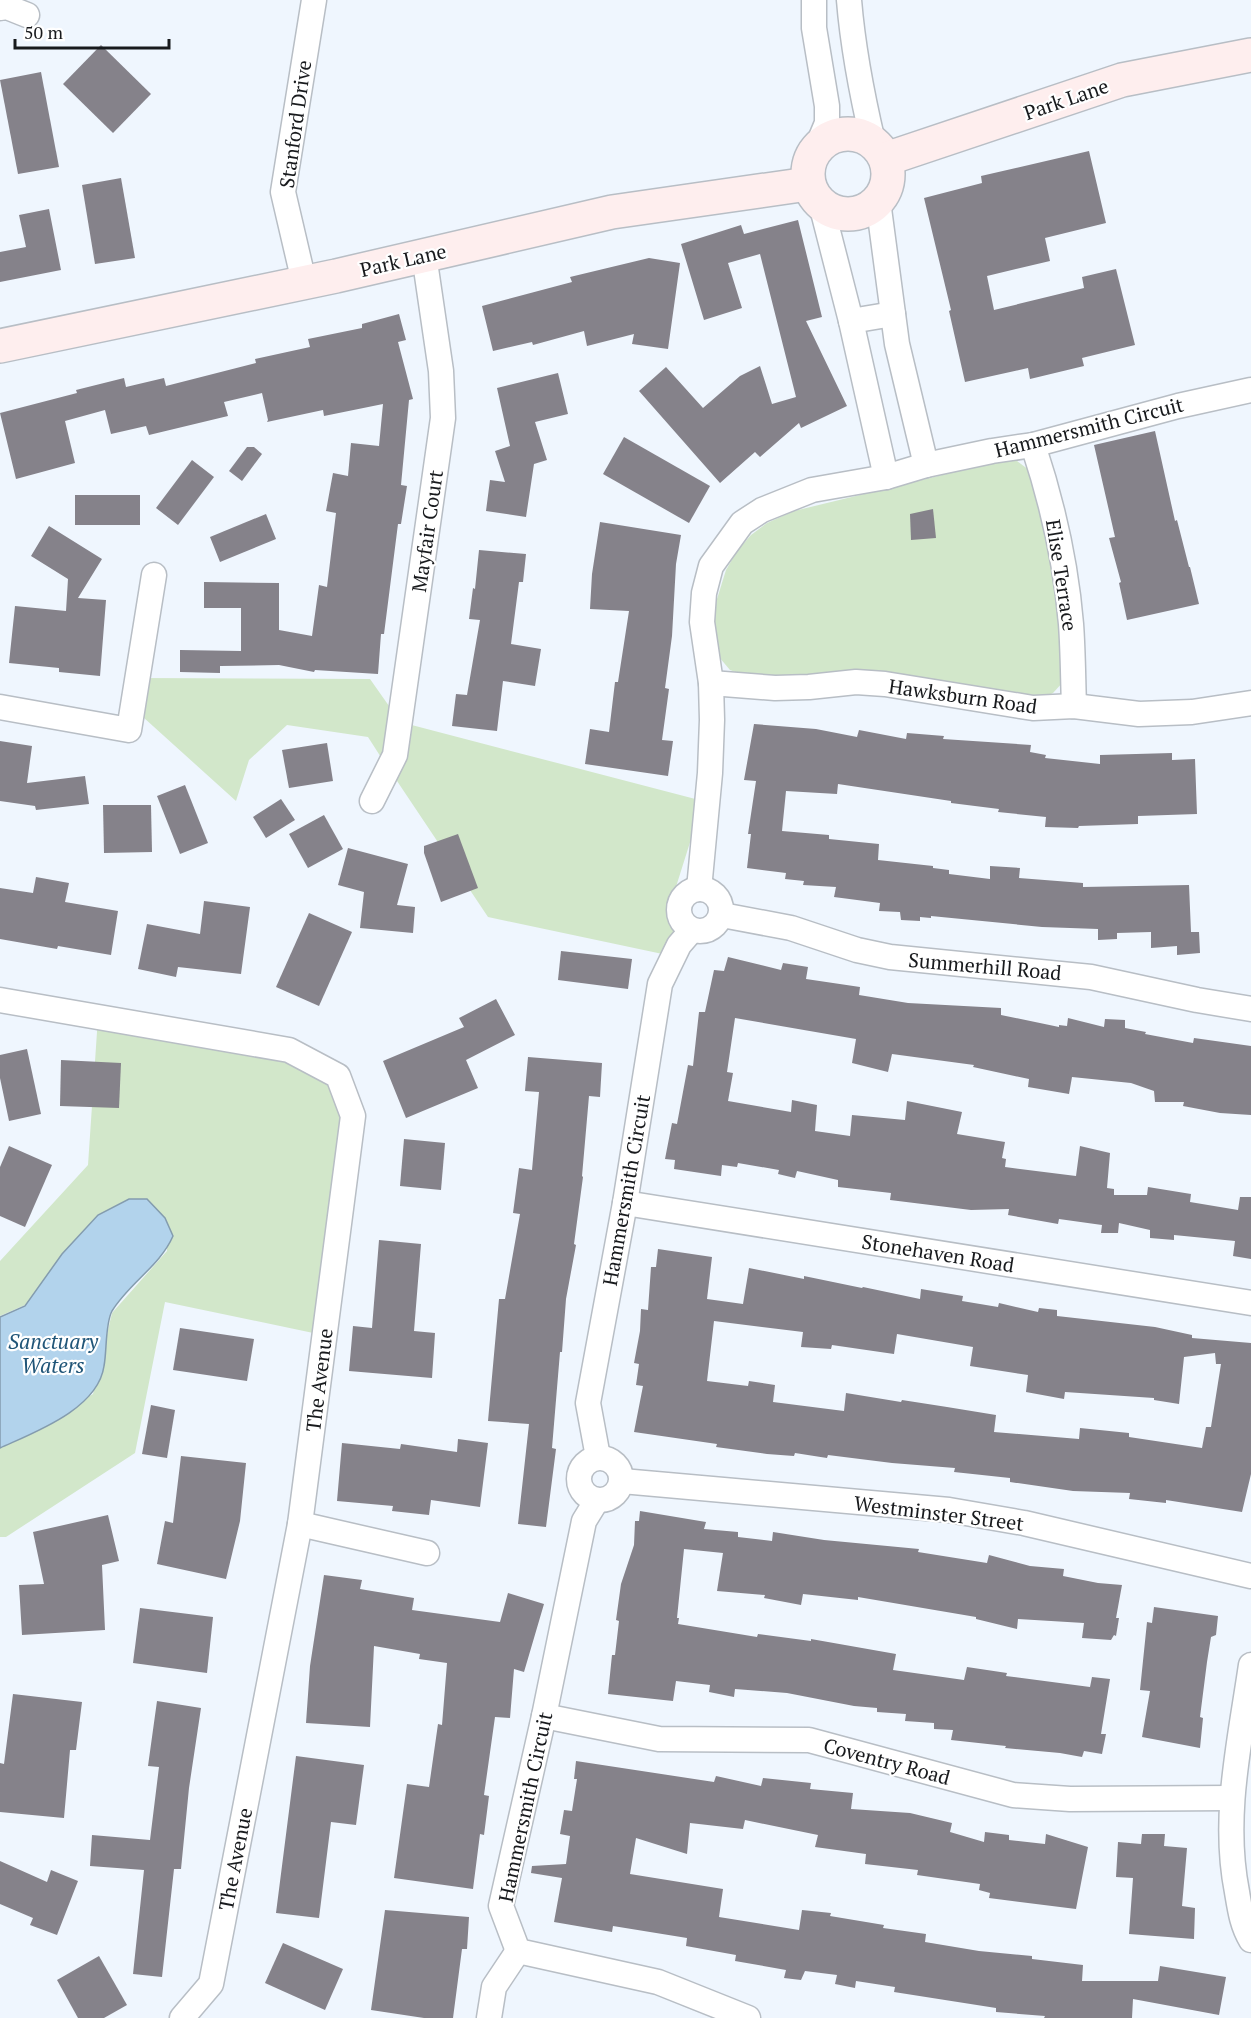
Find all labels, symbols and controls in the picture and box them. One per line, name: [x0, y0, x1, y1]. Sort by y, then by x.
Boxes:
scale bar: [15, 12, 170, 50]
text: 50 m: [24, 20, 64, 44]
street label: Stanford Drive: [273, 58, 317, 190]
street label: Park Lane: [1020, 72, 1112, 126]
street label: Park Lane: [357, 237, 449, 283]
street label: Hammersmith Circuit: [992, 390, 1187, 464]
street label: Mayfair Court: [405, 468, 449, 594]
street label: Elise Terrace: [1040, 517, 1084, 633]
street label: Hawksburn Road: [887, 672, 1039, 720]
street label: Summerhill Road: [907, 946, 1063, 986]
street label: Hammersmith Circuit: [596, 1092, 656, 1288]
street label: Stonehaven Road: [860, 1228, 1016, 1278]
water label: Sanctuary Waters: [8, 1327, 99, 1379]
street label: The Avenue: [299, 1327, 339, 1433]
street label: Westminster Street: [853, 1489, 1026, 1537]
street label: Hammersmith Circuit: [492, 1709, 558, 1905]
street label: Coventry Road: [821, 1731, 953, 1791]
street label: The Avenue: [212, 1805, 258, 1913]

